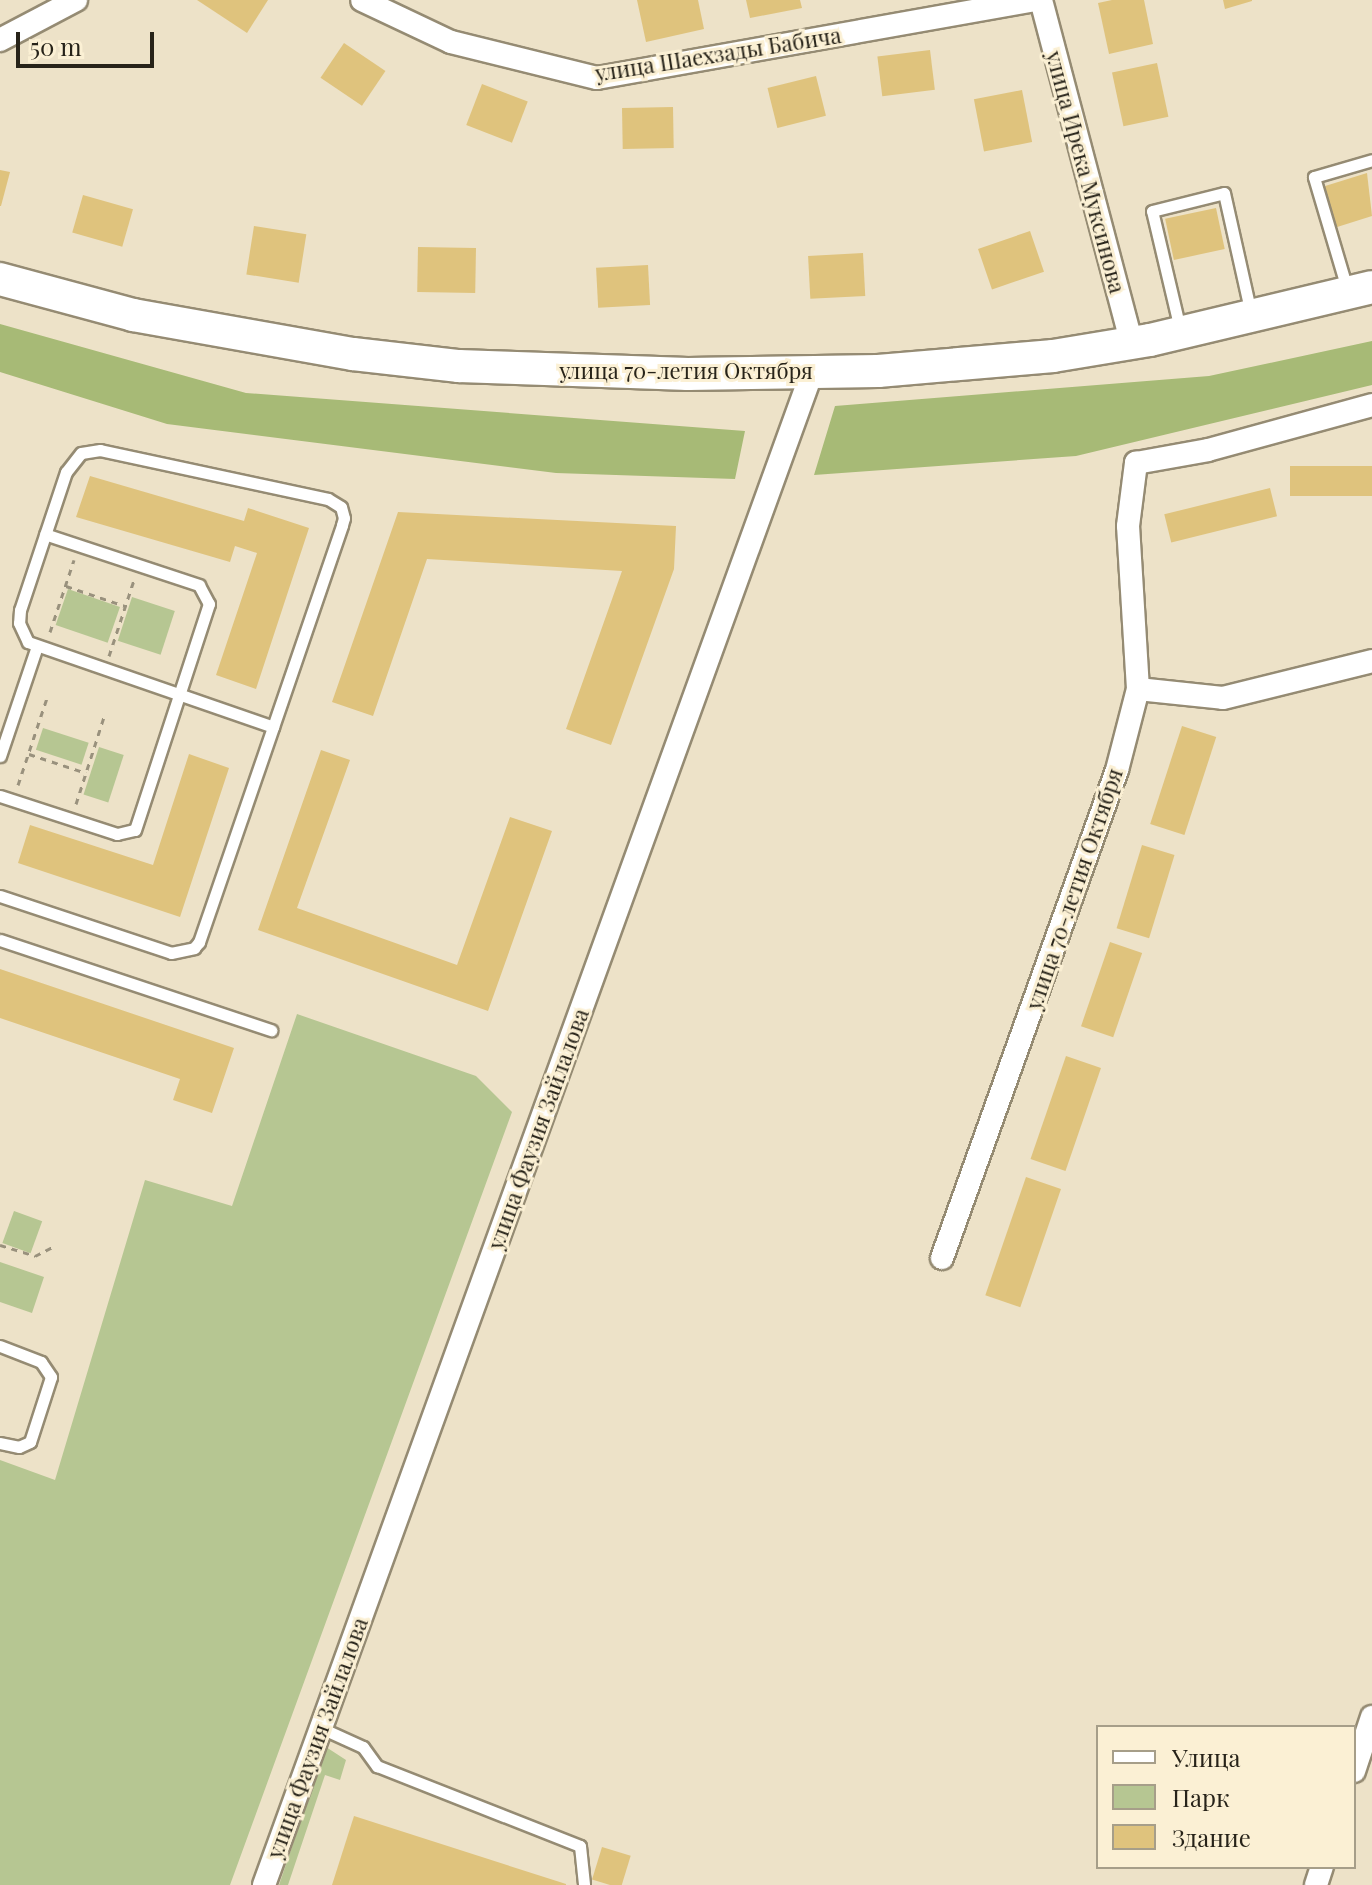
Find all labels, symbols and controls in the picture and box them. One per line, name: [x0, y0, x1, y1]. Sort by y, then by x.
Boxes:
scale bar: [20, 16, 158, 66]
street label: улица Шаехзады Бабича: [593, 22, 843, 86]
text: 50 m: [30, 30, 82, 62]
street label: улица Ирека Муксинова: [1041, 48, 1131, 296]
street label: улица 70-летия Октября: [559, 358, 813, 384]
street label: улица 70-летия Октября: [1020, 765, 1128, 1013]
street label: улица Фаузия Зайлалова: [482, 1005, 594, 1253]
street label: улица Фаузия Зайлалова: [261, 1614, 373, 1862]
legend: [1096, 1725, 1356, 1869]
text: Улица: [1172, 1741, 1241, 1773]
text: Парк: [1172, 1781, 1230, 1813]
text: Здание: [1172, 1821, 1251, 1853]

